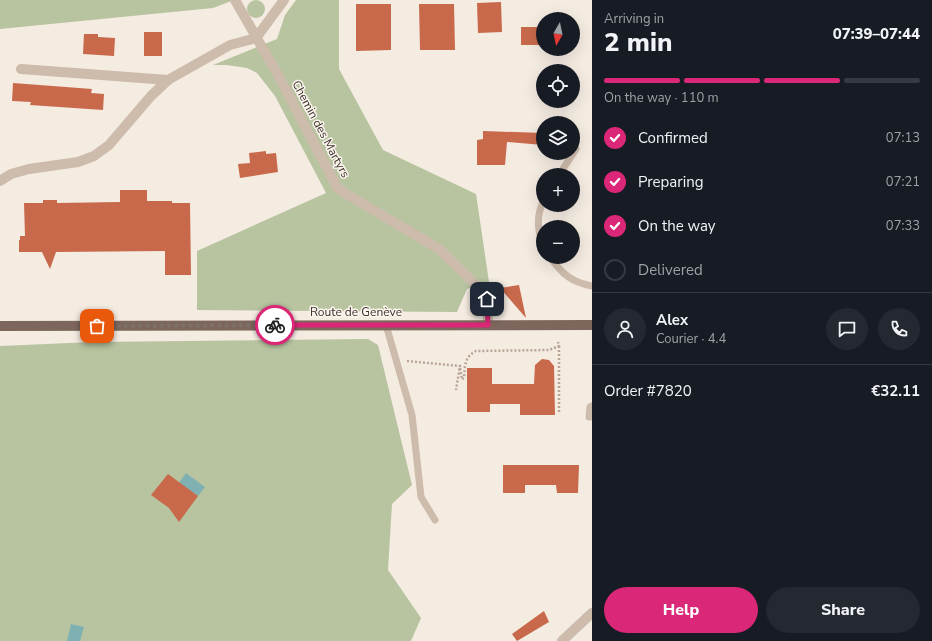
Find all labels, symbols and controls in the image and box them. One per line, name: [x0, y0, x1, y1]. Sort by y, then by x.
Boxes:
text: Arriving in: [604, 10, 664, 28]
north arrow: [536, 12, 580, 56]
map controls: [536, 12, 580, 264]
text: 07:39–07:44: [833, 24, 920, 44]
text: 2 min: [604, 25, 672, 60]
button: locate: [536, 64, 580, 108]
street label: Chemin des Martyrs: [289, 77, 354, 181]
text: On the way · 110 m: [604, 89, 719, 107]
button: layers: [536, 116, 580, 160]
icon: check: [604, 127, 626, 149]
text: Confirmed: [638, 128, 708, 148]
text: 07:13: [886, 129, 920, 147]
button: +: [536, 168, 580, 212]
icon: check: [604, 171, 626, 193]
text: Preparing: [638, 172, 703, 192]
text: 07:21: [886, 173, 920, 191]
icon: check: [604, 215, 626, 237]
text: On the way: [638, 216, 716, 236]
text: 07:33: [886, 217, 920, 235]
button: −: [536, 220, 580, 264]
text: Delivered: [638, 260, 703, 280]
pin: [470, 282, 504, 316]
icon: home: [476, 288, 498, 310]
street label: Route de Genève: [310, 304, 402, 320]
courier: [255, 305, 295, 345]
button: person: [604, 308, 646, 350]
button: chat: [826, 308, 868, 350]
button: phone: [878, 308, 920, 350]
pin: [80, 309, 114, 343]
text: Alex: [656, 310, 688, 330]
icon: bike: [264, 314, 286, 336]
icon: bag: [86, 315, 108, 337]
text: Courier · 4.4: [656, 330, 726, 348]
text: Order #7820: [604, 381, 692, 401]
text: €32.11: [871, 381, 920, 401]
button: Help: [604, 587, 758, 633]
button: Share: [766, 587, 920, 633]

